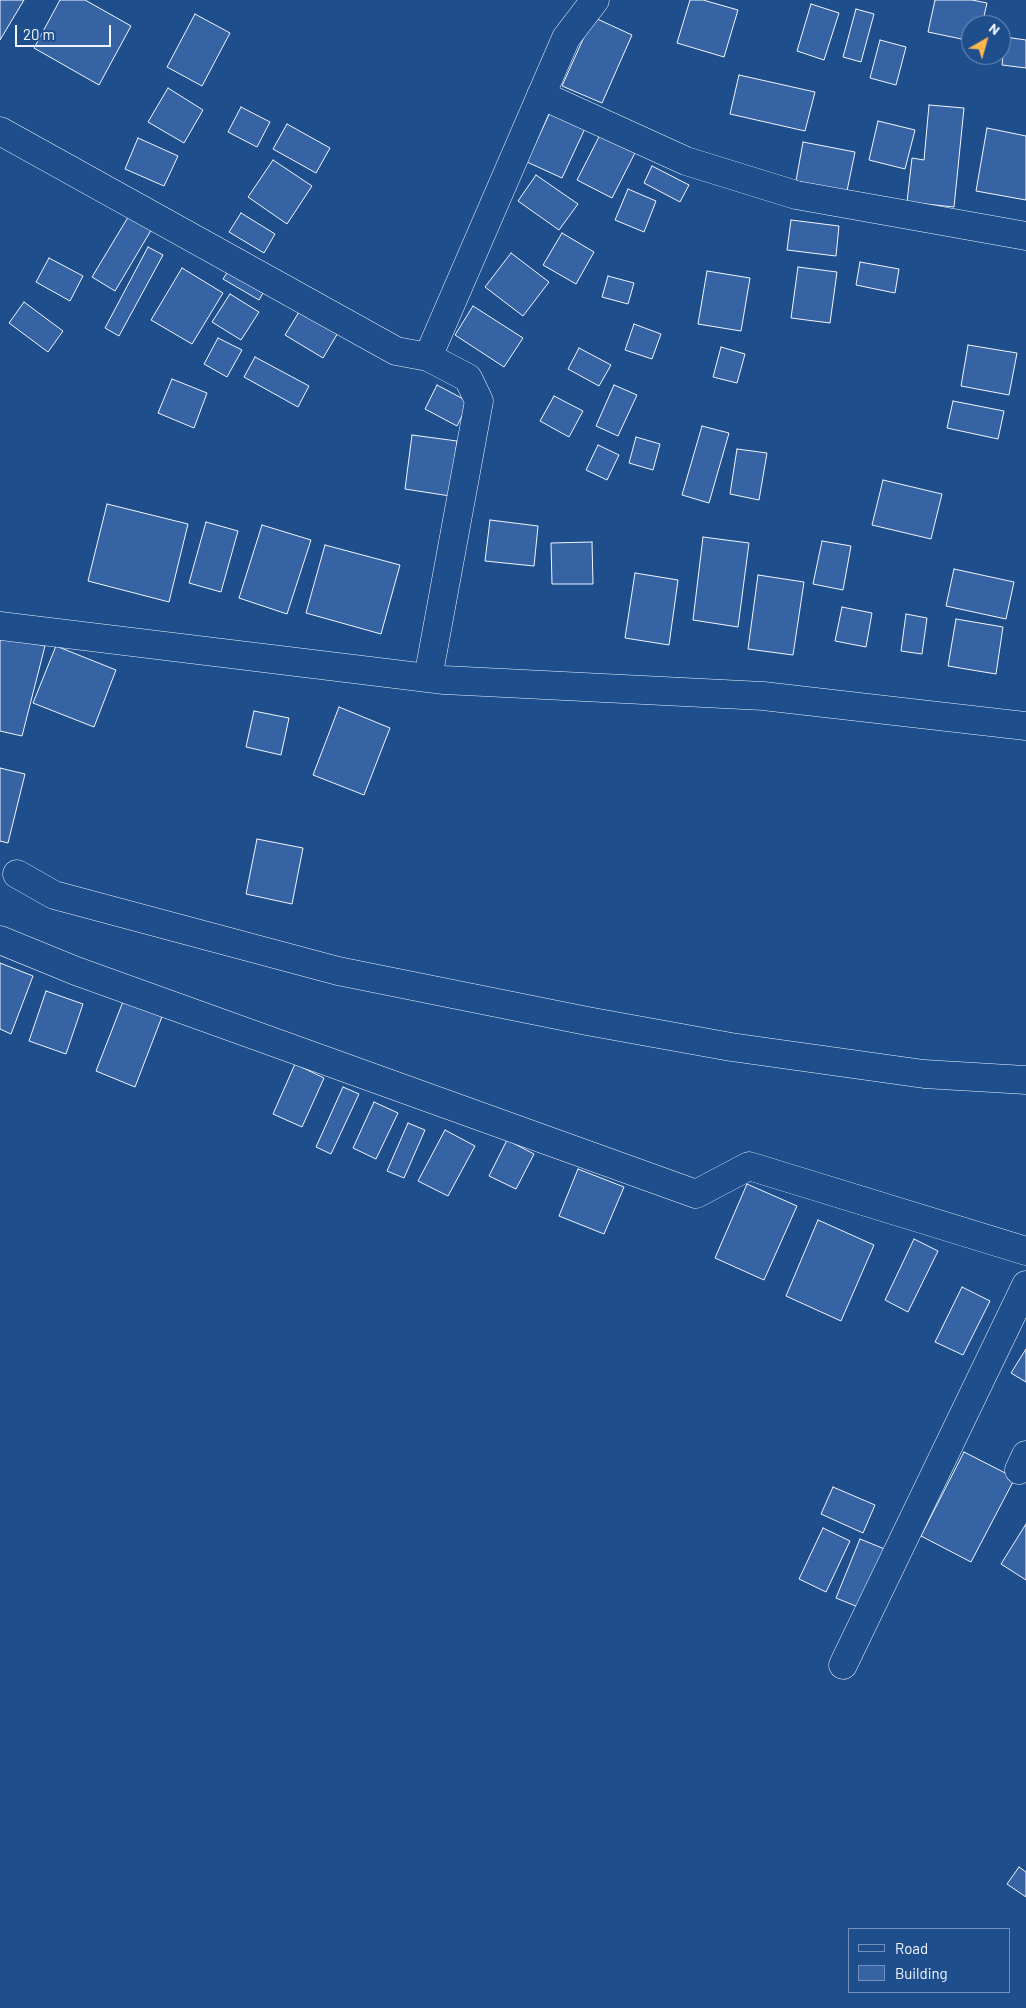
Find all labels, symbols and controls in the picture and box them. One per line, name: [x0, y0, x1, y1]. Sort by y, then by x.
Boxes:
scale bar: [18, 15, 114, 47]
north arrow: [961, 15, 1011, 65]
text: N: [986, 19, 1004, 38]
text: 20 m: [23, 25, 55, 43]
legend: [848, 1928, 1011, 1993]
text: Road: [895, 1939, 928, 1957]
text: Building: [895, 1964, 948, 1982]

